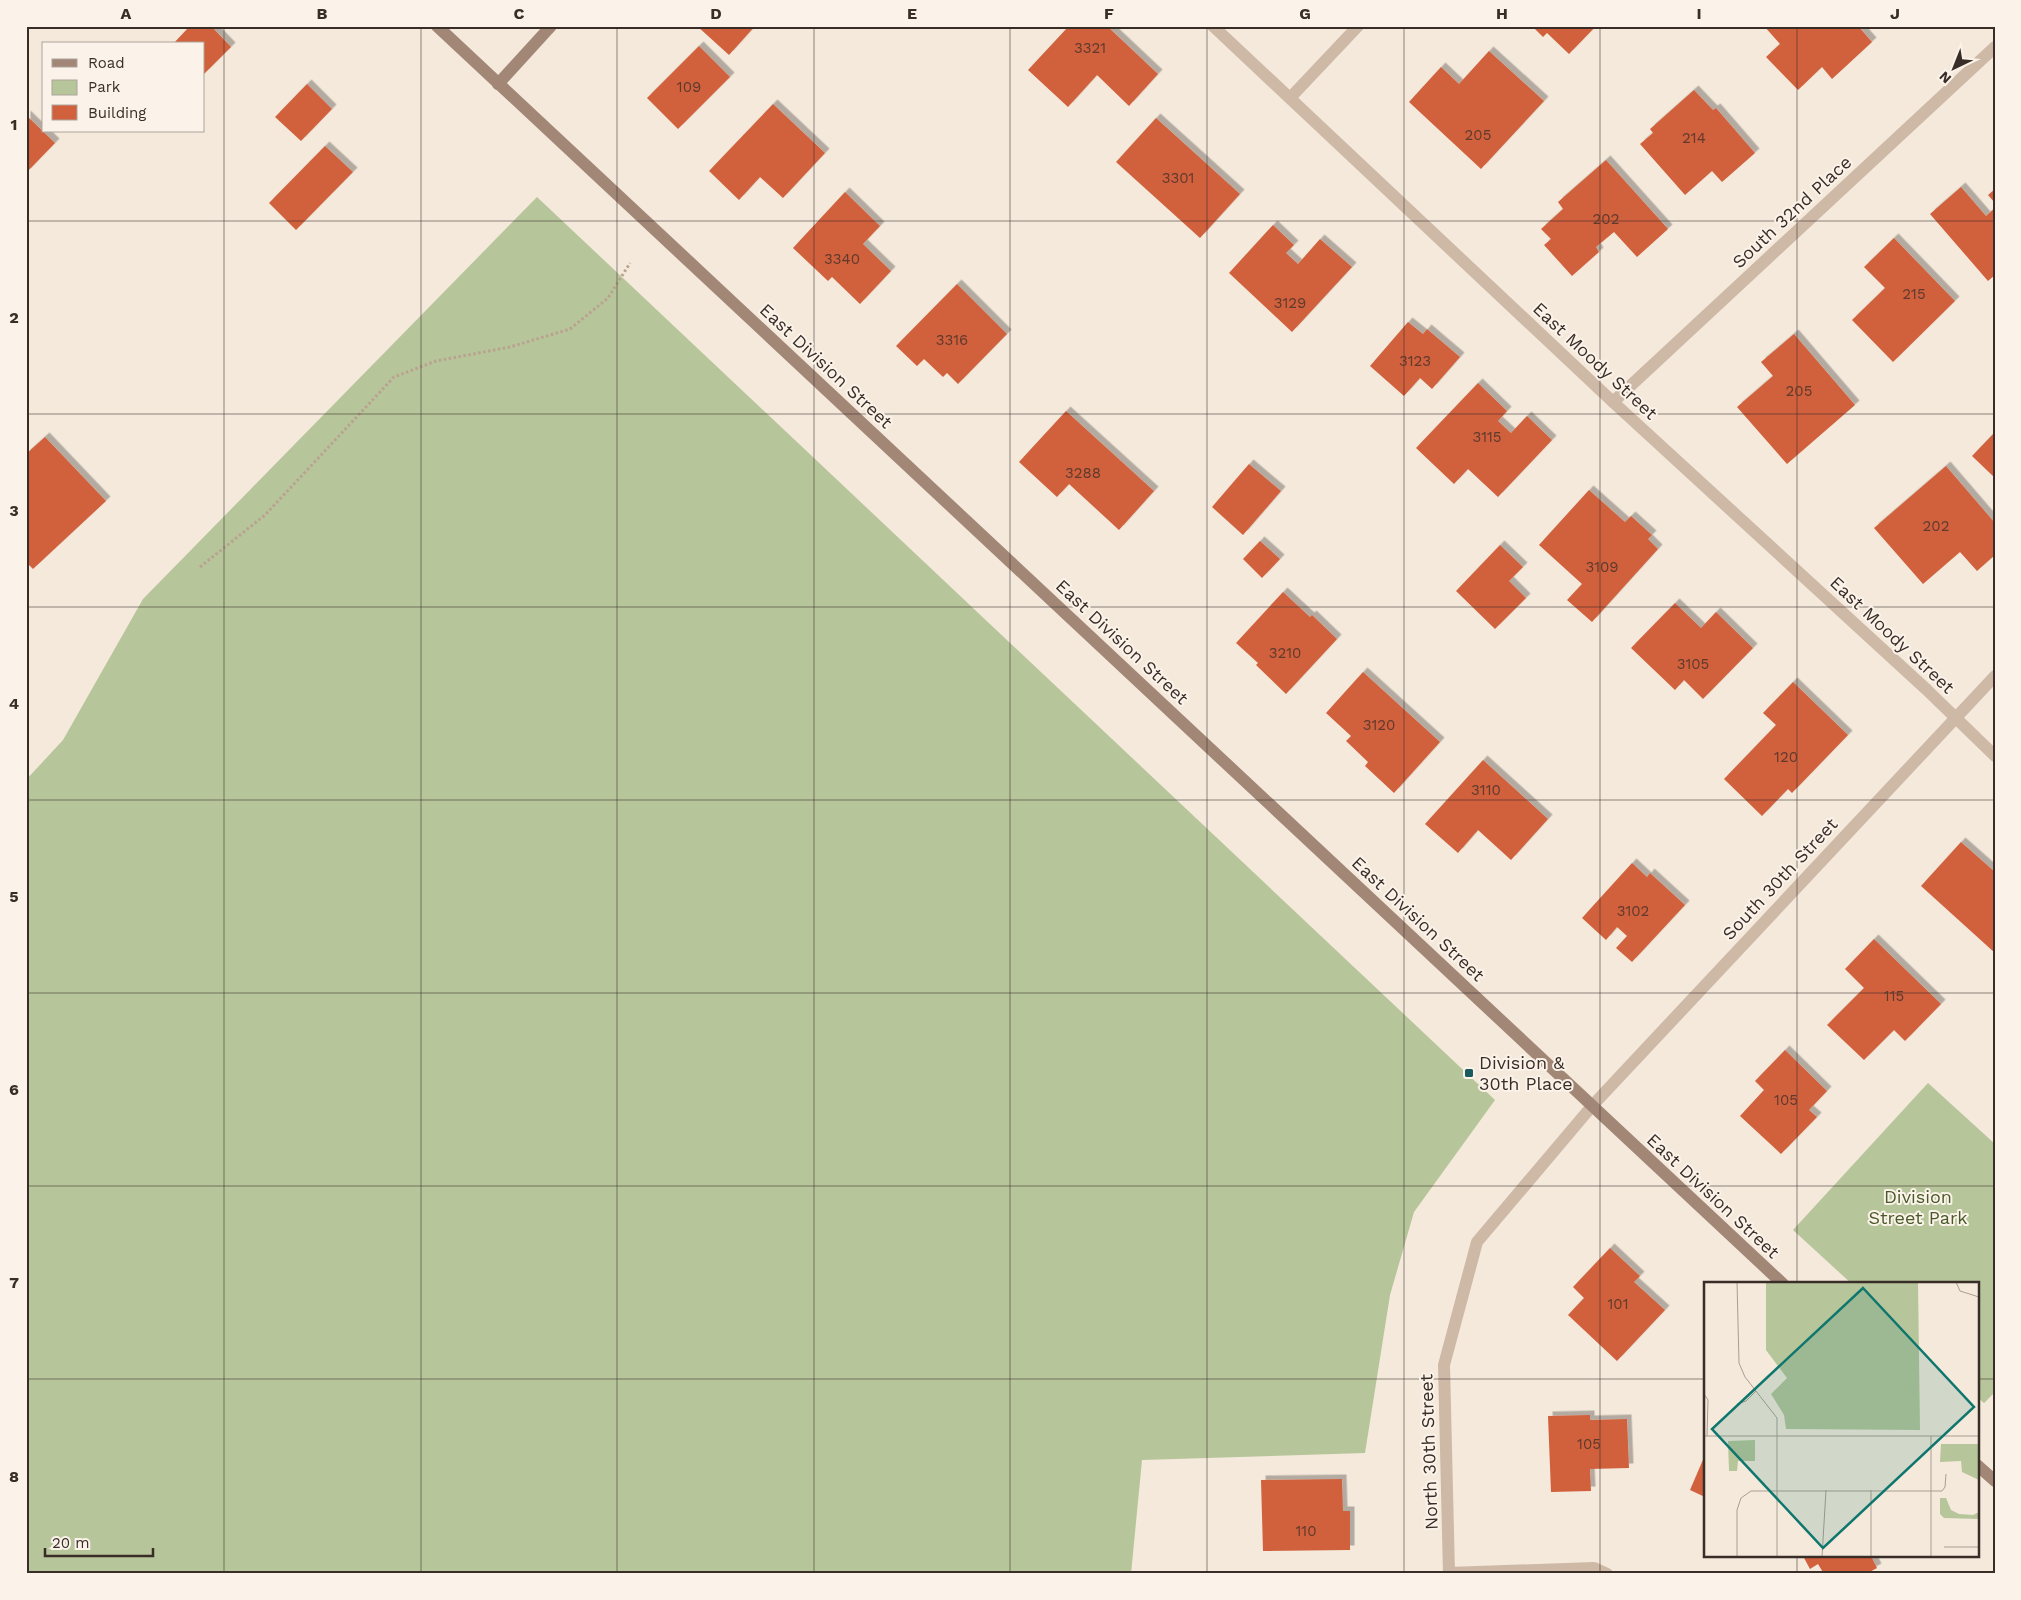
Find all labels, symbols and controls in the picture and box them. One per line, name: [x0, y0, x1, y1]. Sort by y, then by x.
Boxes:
text: A: [121, 4, 132, 23]
text: B: [317, 4, 328, 23]
text: C: [514, 4, 525, 23]
text: D: [710, 4, 722, 23]
text: E: [907, 4, 917, 23]
text: F: [1104, 4, 1114, 23]
text: G: [1299, 4, 1311, 23]
text: H: [1496, 4, 1508, 23]
text: I: [1696, 4, 1702, 23]
text: J: [1890, 4, 1900, 23]
house number: 3321: [1074, 39, 1106, 57]
legend: [42, 42, 205, 132]
north arrow: [1928, 42, 1978, 92]
text: Road: [88, 54, 125, 72]
text: N: [1936, 68, 1954, 87]
text: Park: [88, 78, 121, 96]
house number: 109: [677, 78, 701, 96]
text: Building: [88, 104, 146, 122]
text: 1: [11, 115, 17, 134]
house number: 205: [1465, 126, 1491, 144]
house number: 214: [1682, 129, 1706, 147]
street label: South 32nd Place: [1728, 151, 1855, 272]
house number: 3301: [1162, 169, 1194, 187]
house number: 202: [1593, 210, 1619, 228]
house number: 3340: [824, 250, 860, 268]
house number: 215: [1902, 285, 1926, 303]
house number: 3129: [1274, 294, 1306, 312]
street label: East Moody Street: [1529, 298, 1662, 424]
street label: East Division Street: [756, 299, 897, 433]
text: 2: [9, 308, 19, 327]
house number: 3316: [936, 331, 968, 349]
house number: 3123: [1399, 352, 1431, 370]
house number: 205: [1786, 382, 1812, 400]
house number: 3115: [1472, 428, 1502, 446]
house number: 3288: [1065, 464, 1101, 482]
text: 3: [9, 501, 19, 520]
house number: 202: [1923, 517, 1949, 535]
house number: 3109: [1585, 558, 1619, 576]
street label: East Moody Street: [1826, 572, 1959, 698]
street label: East Division Street: [1052, 575, 1193, 709]
house number: 3210: [1269, 644, 1301, 662]
house number: 3105: [1677, 655, 1709, 673]
text: 4: [9, 694, 19, 713]
house number: 3120: [1363, 716, 1395, 734]
house number: 120: [1774, 748, 1798, 766]
house number: 3110: [1471, 781, 1501, 799]
street label: South 30th Street: [1718, 813, 1842, 944]
street label: East Division Street: [1348, 852, 1489, 986]
text: 5: [9, 887, 19, 906]
house number: 3102: [1617, 902, 1649, 920]
house number: 115: [1884, 987, 1904, 1005]
place label: Division & 30th Place: [1479, 1052, 1573, 1094]
marker: Division & 30th Place: [1463, 1067, 1475, 1079]
text: 6: [9, 1080, 19, 1099]
house number: 105: [1774, 1091, 1798, 1109]
street label: East Division Street: [1643, 1129, 1784, 1263]
park label: Division Street Park: [1868, 1186, 1968, 1228]
text: 7: [9, 1273, 19, 1292]
inset map: [1704, 1282, 1978, 1558]
house number: 101: [1607, 1295, 1629, 1313]
street label: North 30th Street: [1415, 1373, 1442, 1530]
house number: 105: [1577, 1435, 1601, 1453]
text: 8: [9, 1467, 19, 1486]
house number: 110: [1295, 1522, 1317, 1540]
scale bar: [45, 1525, 152, 1557]
text: 20 m: [52, 1534, 90, 1552]

